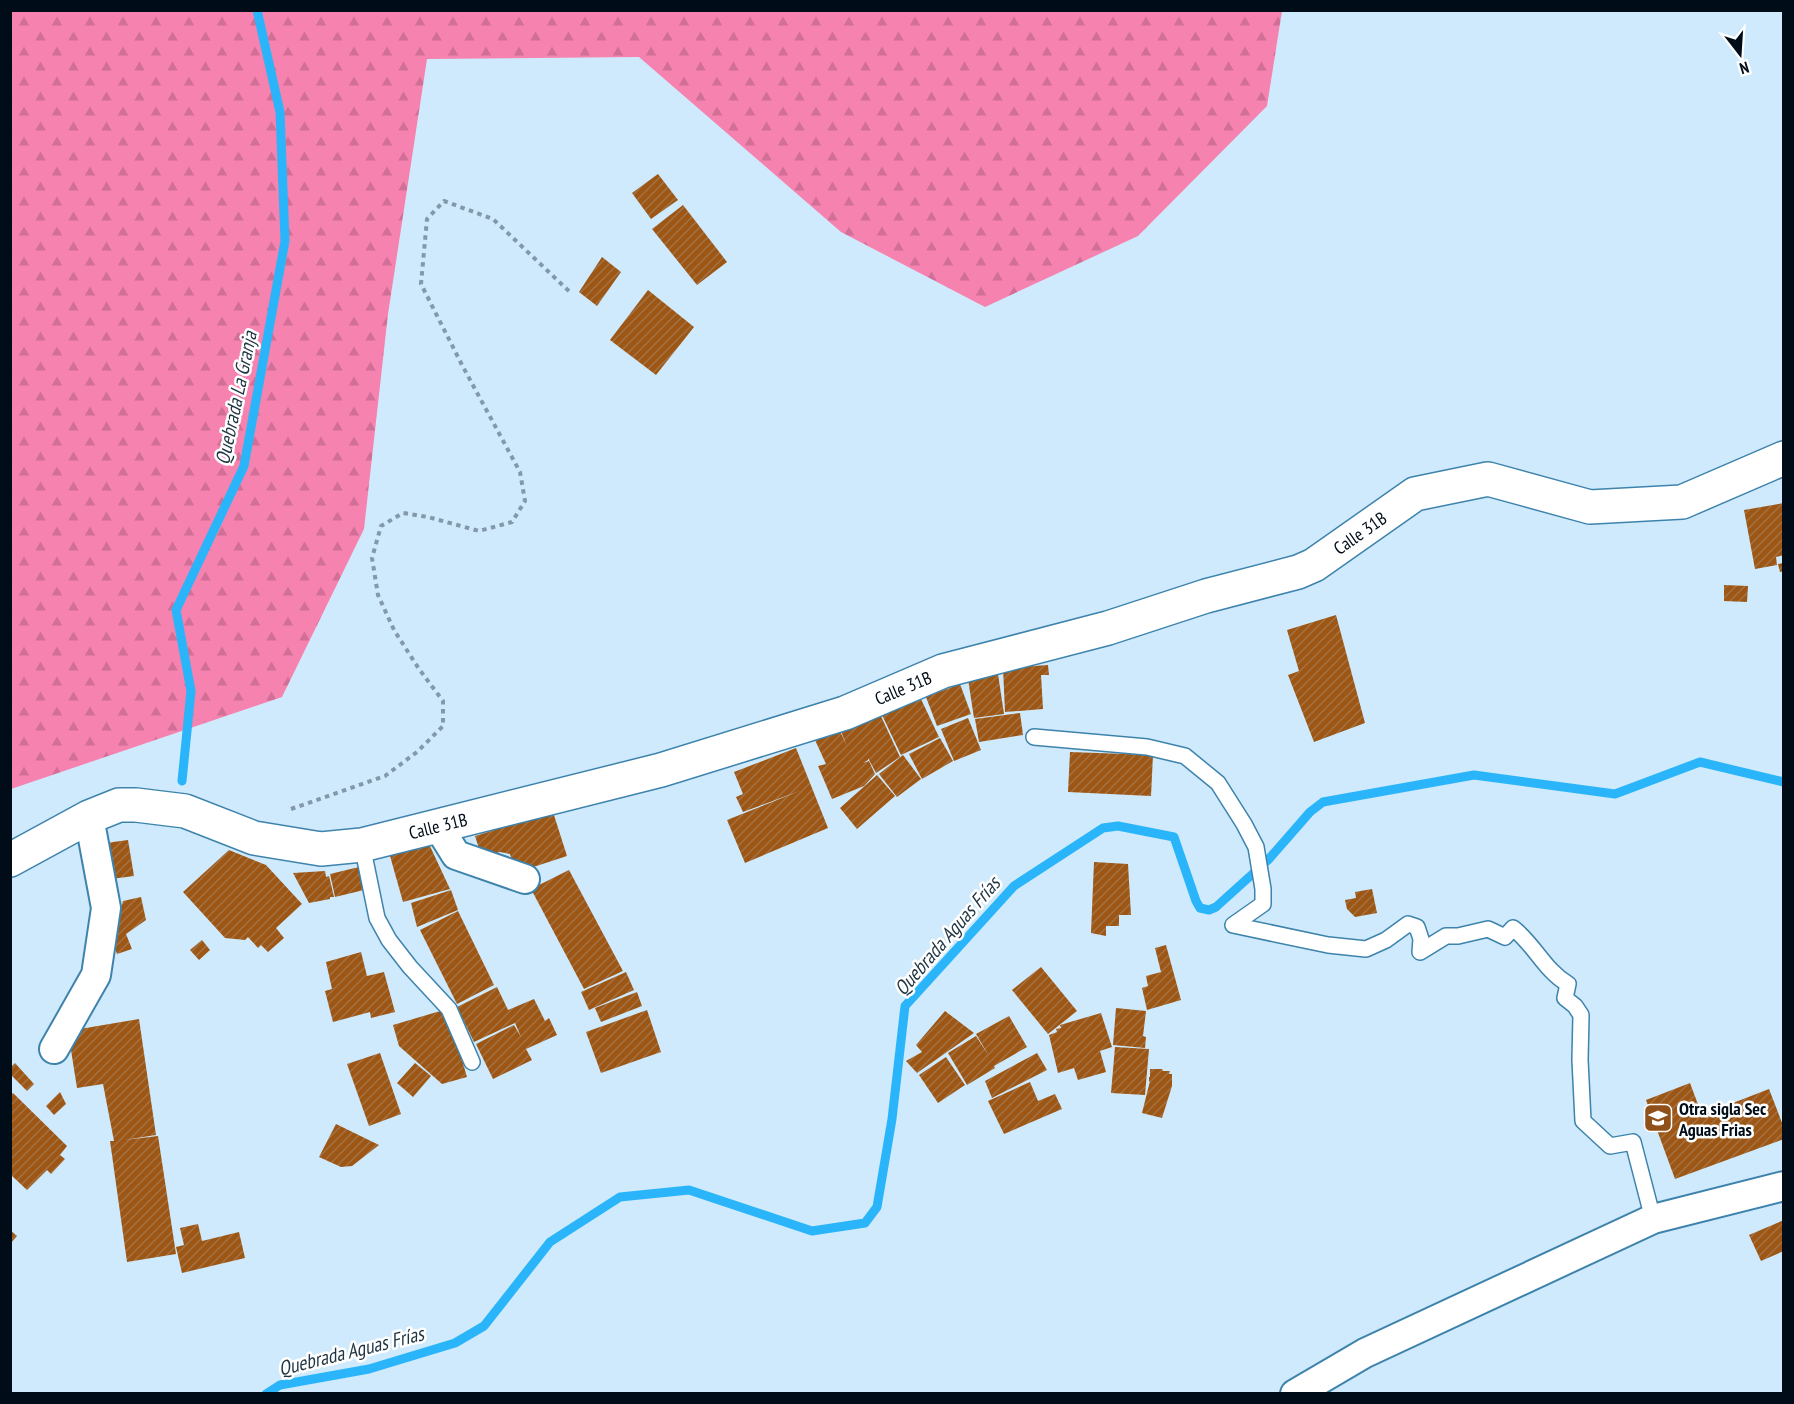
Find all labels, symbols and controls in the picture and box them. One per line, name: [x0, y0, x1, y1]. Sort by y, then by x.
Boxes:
north arrow: [1710, 24, 1770, 84]
text: N: [1737, 58, 1751, 79]
water label: Quebrada La Granja: [209, 328, 263, 467]
street label: Calle 31B: [1329, 507, 1391, 559]
street label: Calle 31B: [871, 666, 935, 710]
street label: Calle 31B: [406, 808, 470, 844]
water label: Quebrada Aguas Frías: [888, 870, 1007, 1001]
place label: Otra sigla Sec Aguas Frias: [1678, 1097, 1767, 1141]
school or university icon: Otra sigla Sec Aguas Frias: [1642, 1102, 1674, 1134]
water label: Quebrada Aguas Frías: [276, 1320, 429, 1382]

